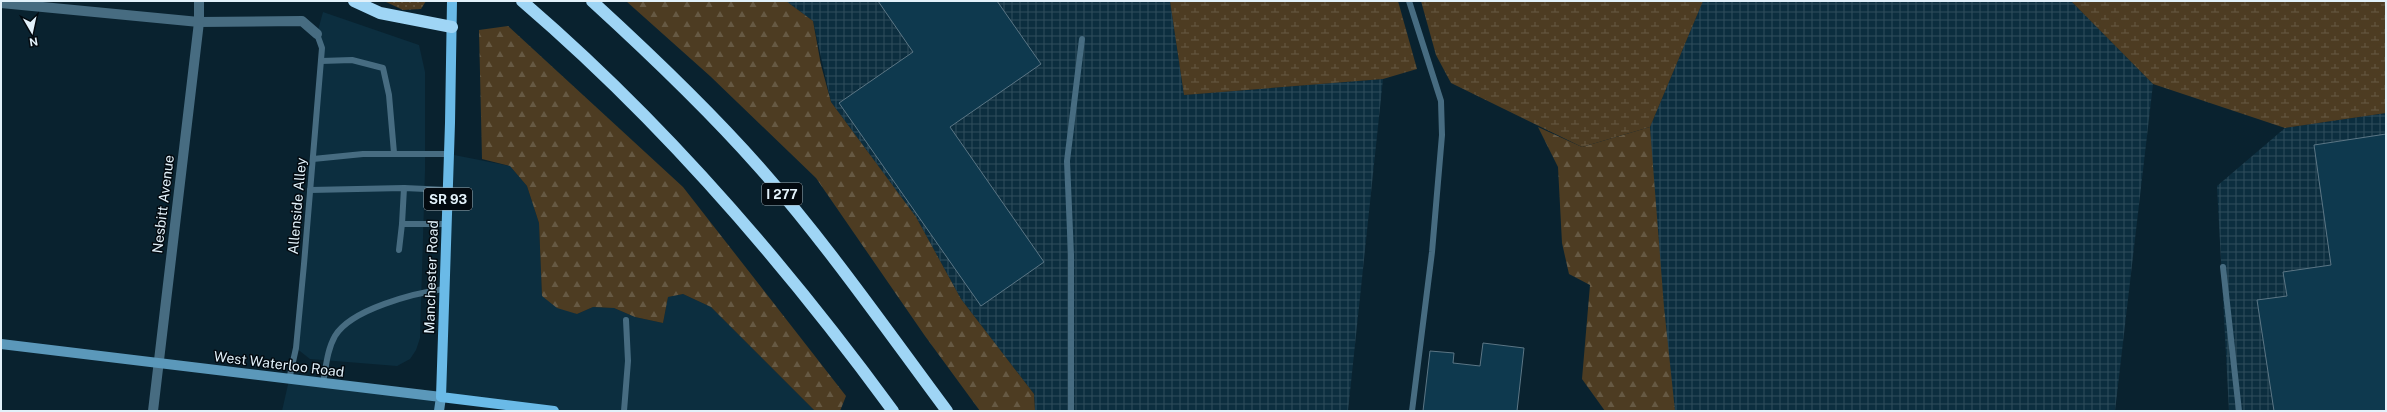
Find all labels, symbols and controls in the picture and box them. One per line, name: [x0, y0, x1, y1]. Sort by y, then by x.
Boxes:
north arrow: [12, 12, 52, 52]
text: N: [28, 35, 39, 48]
street label: Nesbitt Avenue: [149, 154, 177, 254]
street label: Allenside Alley: [285, 156, 309, 255]
road number: I 277: [762, 183, 802, 205]
road number: SR 93: [424, 188, 472, 210]
street label: Manchester Road: [421, 220, 441, 334]
street label: West Waterloo Road: [213, 348, 345, 380]

